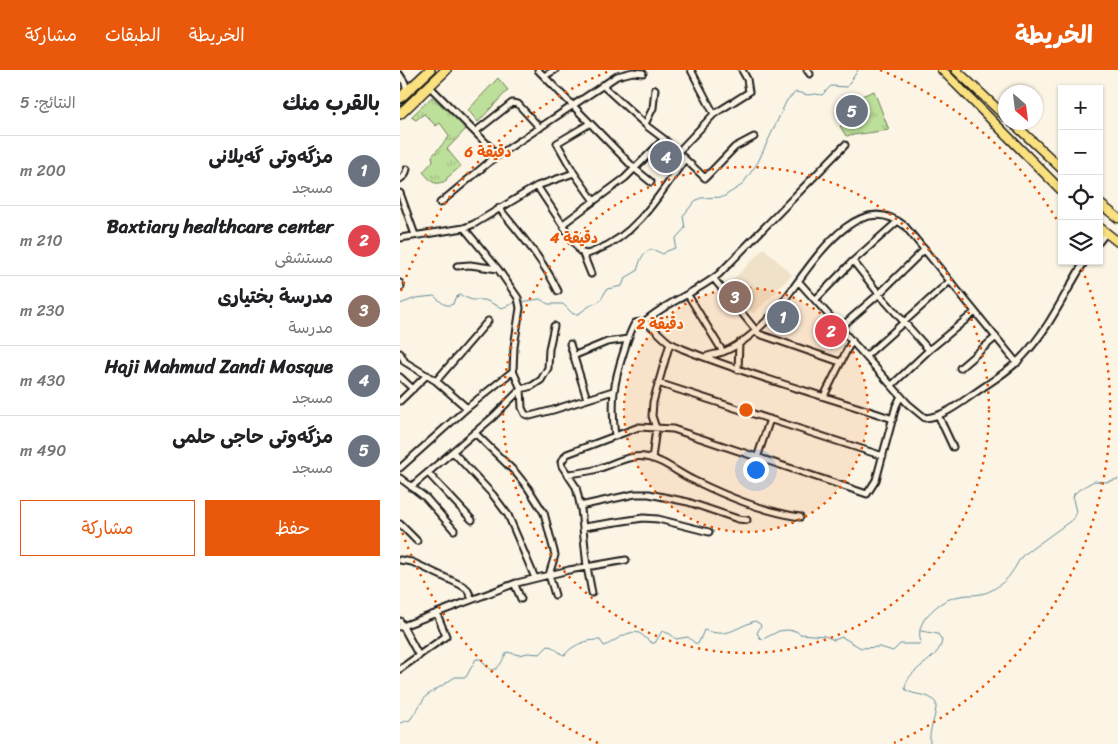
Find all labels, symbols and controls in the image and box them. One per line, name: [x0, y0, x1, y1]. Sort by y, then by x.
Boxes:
text: الخريطة: [1015, 14, 1093, 56]
text: مشاركة: [25, 19, 77, 51]
text: الطبقات: [105, 19, 161, 51]
text: الخريطة: [189, 19, 245, 51]
text: بالقرب منك: [282, 84, 380, 122]
north arrow: [998, 85, 1043, 130]
map controls: [1058, 85, 1103, 265]
button: +: [1058, 85, 1103, 130]
text: النتائج: 5: [20, 88, 76, 117]
pin: 5: [836, 92, 868, 130]
button: −: [1058, 130, 1103, 175]
pin: 4: [650, 138, 682, 176]
text: 6 دقيقة: [463, 139, 512, 165]
text: مزگەوتی گەیلانی: [208, 140, 333, 173]
text: 200 m: [20, 156, 66, 185]
text: 1: [361, 156, 367, 185]
text: مسجد: [292, 173, 333, 202]
button: locate: [1058, 175, 1103, 220]
text: Baxtiary healthcare center: [107, 210, 333, 243]
button: layers: [1058, 220, 1103, 265]
text: 4 دقيقة: [549, 225, 598, 251]
text: 210 m: [20, 226, 63, 255]
text: 2: [359, 226, 369, 255]
text: مستشفى: [274, 243, 333, 272]
pin: 3: [719, 278, 751, 316]
text: مدرسة بختيارى: [218, 280, 333, 313]
text: 230 m: [20, 296, 65, 325]
text: 3: [360, 296, 368, 325]
pin: 1: [767, 298, 799, 336]
text: 2 دقيقة: [635, 311, 684, 337]
pin: 2: [815, 312, 847, 350]
text: مدرسة: [288, 313, 333, 342]
text: Haji Mahmud Zandi Mosque: [105, 350, 333, 383]
text: 430 m: [20, 366, 65, 395]
text: 4: [359, 366, 369, 395]
text: مسجد: [292, 383, 333, 412]
centre of rings: [737, 401, 755, 419]
text: مزگەوتی حاجی حلمی: [172, 420, 333, 453]
text: 490 m: [20, 436, 66, 465]
text: 5: [359, 436, 369, 465]
text: مسجد: [292, 453, 333, 482]
your location: [743, 457, 769, 483]
button: مشاركة: [20, 500, 195, 556]
button: حفظ: [205, 500, 380, 556]

